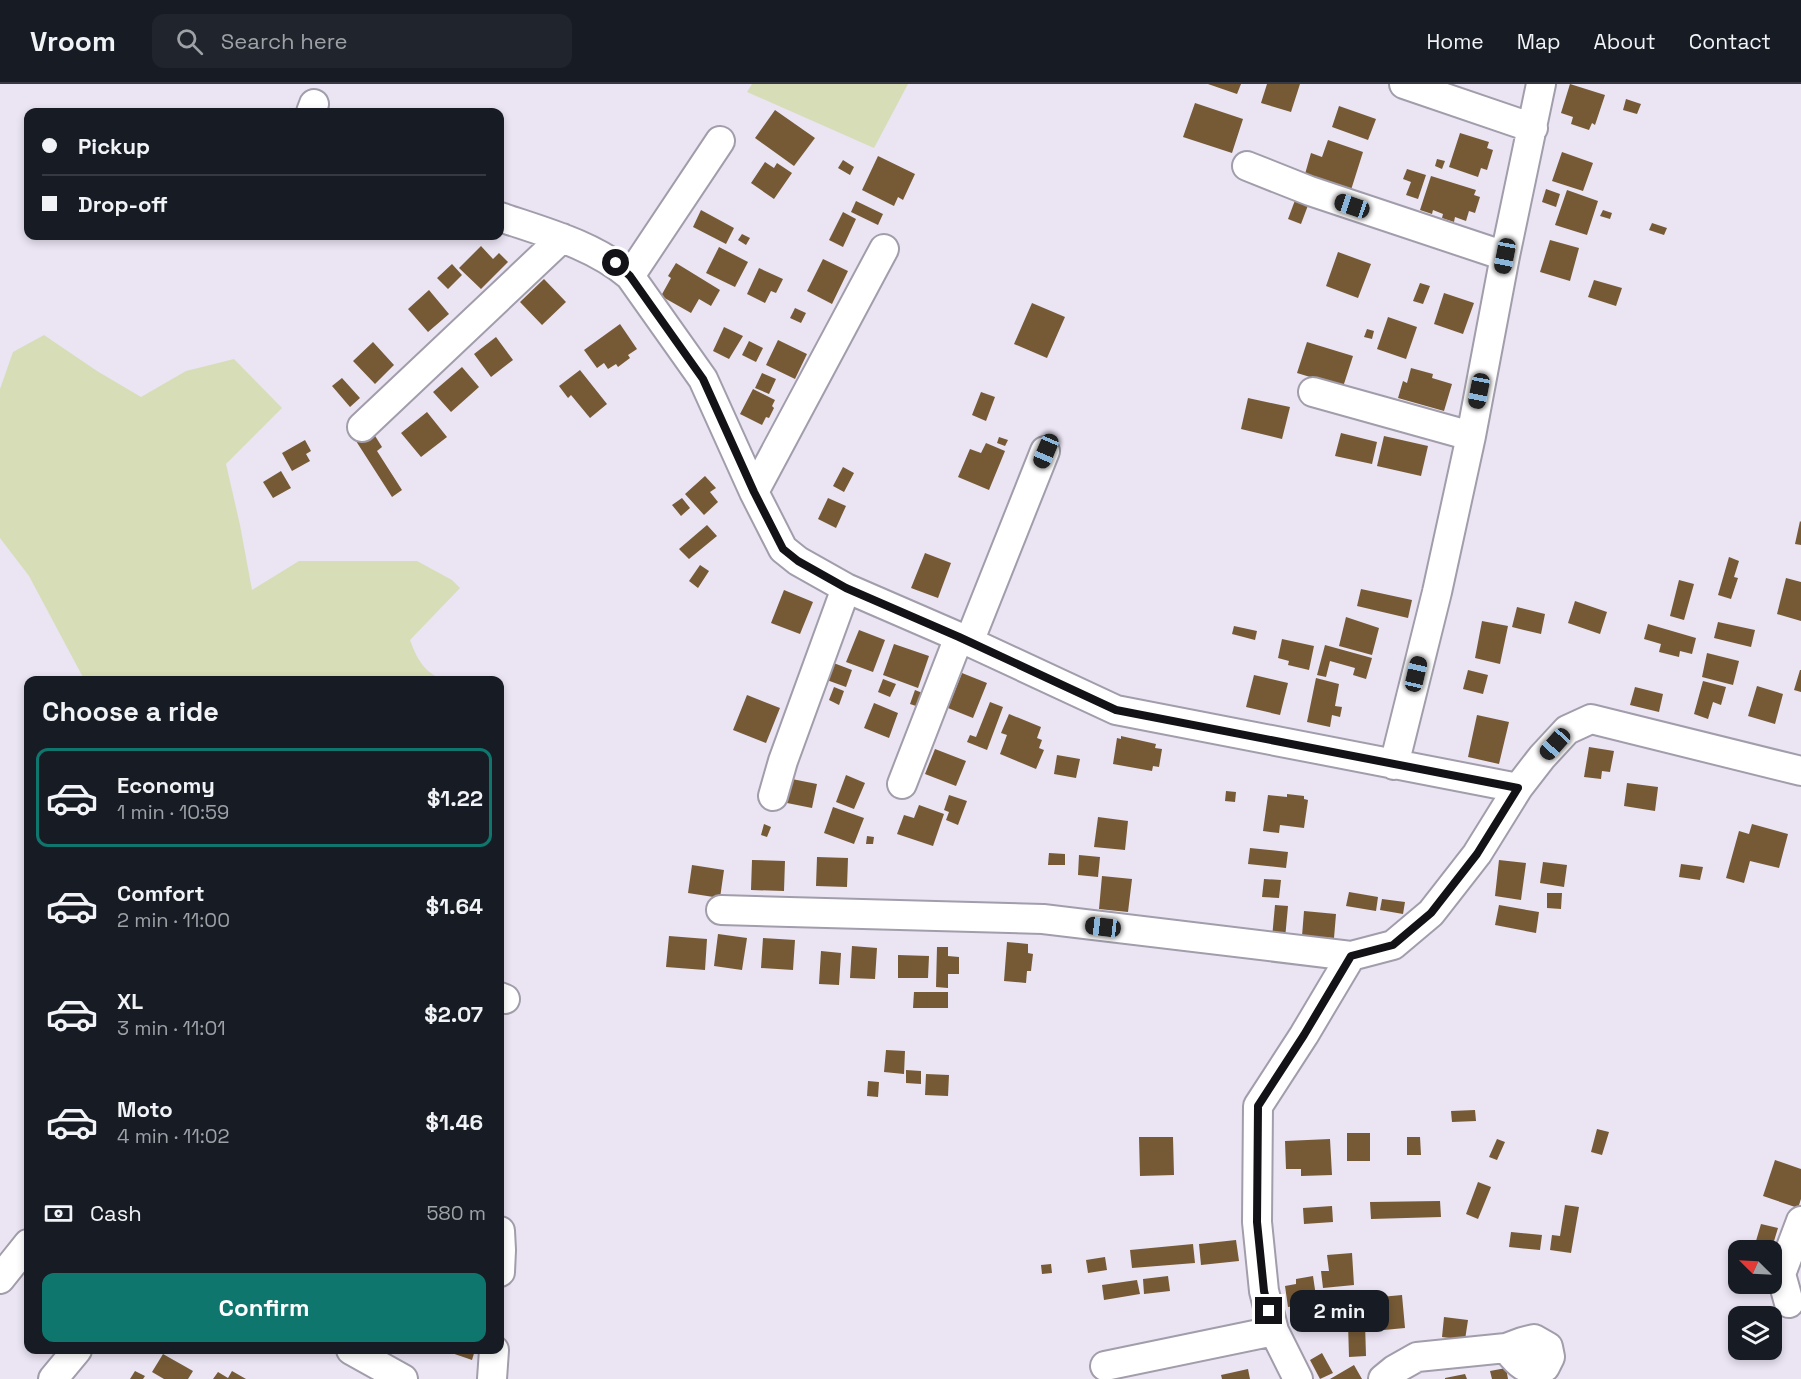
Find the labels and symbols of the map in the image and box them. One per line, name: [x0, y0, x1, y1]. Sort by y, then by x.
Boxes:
car: [1332, 192, 1372, 220]
car: [1493, 237, 1517, 275]
route start: [602, 249, 629, 276]
car: [1467, 372, 1491, 410]
car: [1031, 431, 1061, 471]
car: [1403, 654, 1429, 694]
car: [1536, 725, 1574, 763]
car: [1084, 916, 1122, 938]
north arrow: [1728, 1240, 1782, 1294]
callout: 2 min: [1290, 1290, 1389, 1332]
route end: [1255, 1297, 1282, 1324]

